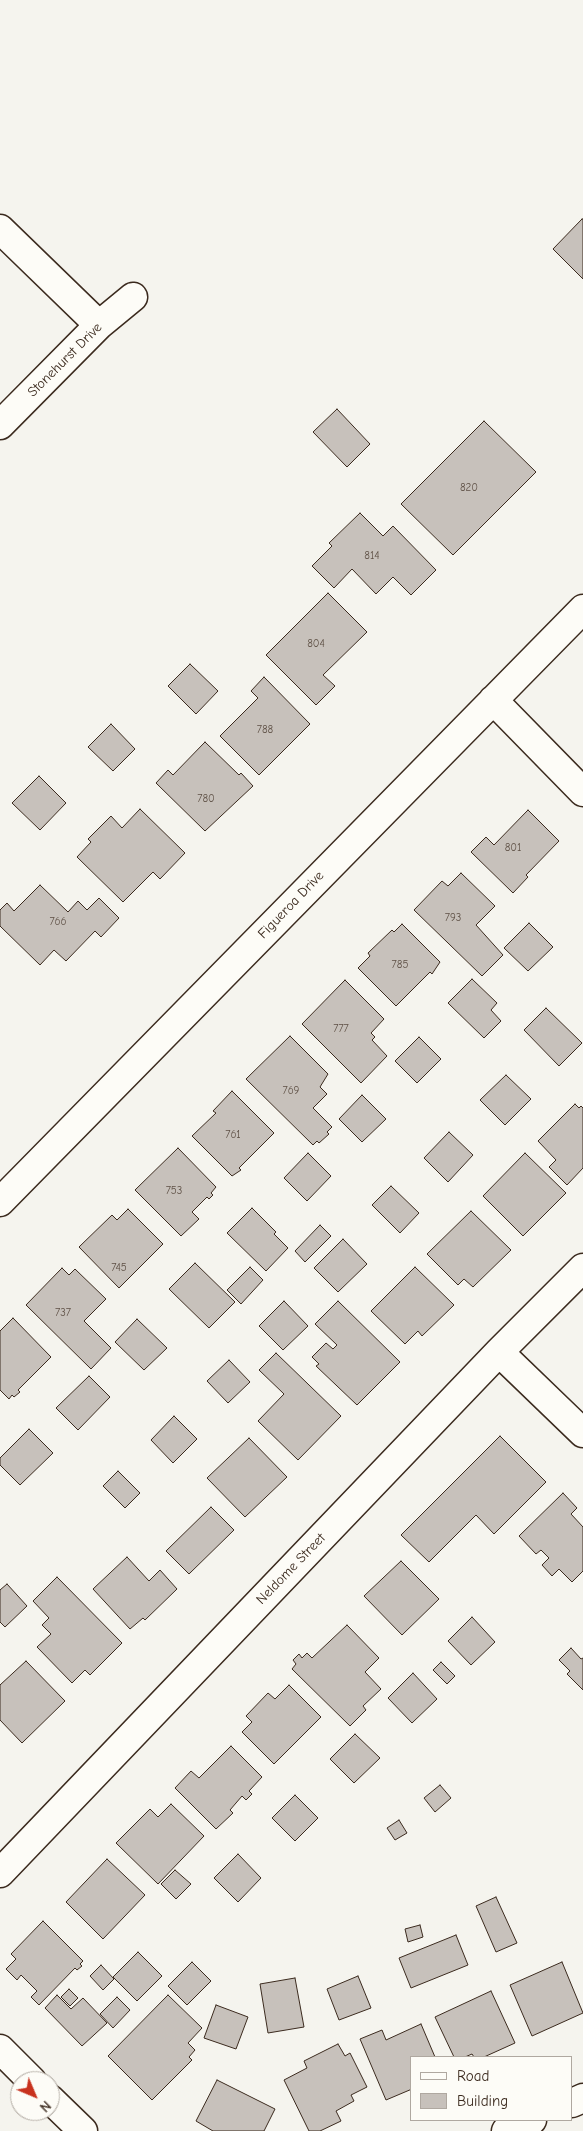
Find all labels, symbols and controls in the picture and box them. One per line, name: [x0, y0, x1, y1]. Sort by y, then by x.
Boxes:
street label: Stonehurst Drive: [24, 319, 106, 401]
house number: 820: [460, 481, 478, 495]
house number: 814: [364, 549, 380, 563]
house number: 804: [307, 637, 325, 651]
house number: 788: [257, 723, 273, 737]
house number: 780: [197, 792, 215, 806]
house number: 801: [505, 841, 521, 855]
street label: Figueroa Drive: [255, 868, 327, 942]
house number: 793: [445, 911, 461, 925]
house number: 766: [49, 915, 67, 929]
house number: 785: [392, 958, 408, 972]
house number: 777: [333, 1022, 349, 1036]
house number: 769: [283, 1084, 299, 1098]
house number: 761: [225, 1128, 241, 1142]
house number: 753: [166, 1184, 182, 1198]
house number: 745: [111, 1261, 127, 1275]
house number: 737: [55, 1306, 71, 1320]
street label: Neldome Street: [253, 1530, 329, 1608]
legend: [410, 2056, 573, 2121]
text: Road: [457, 2067, 489, 2085]
north arrow: [10, 2071, 60, 2121]
text: Building: [457, 2092, 508, 2110]
text: N: [36, 2097, 55, 2115]

